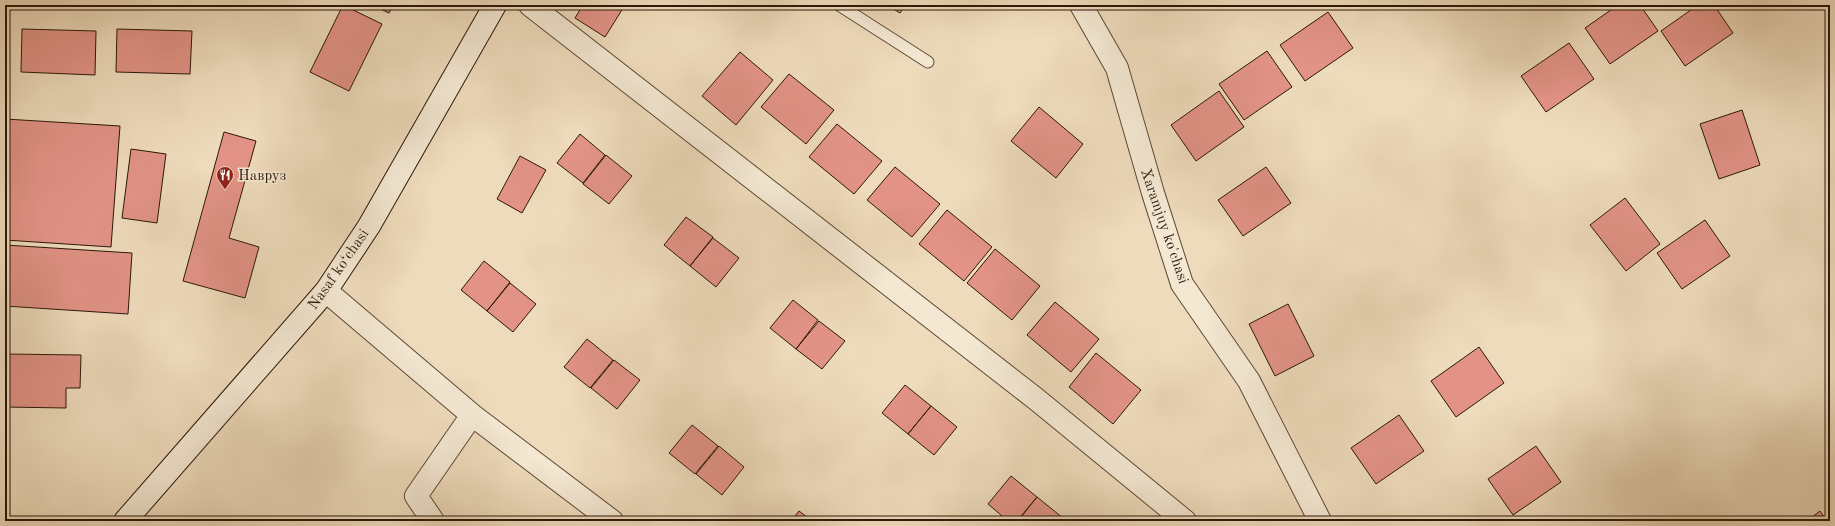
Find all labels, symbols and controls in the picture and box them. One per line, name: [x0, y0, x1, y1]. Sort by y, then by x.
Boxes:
restaurant icon: Навруз: [215, 165, 235, 190]
street label: Xaramjuy ko'chasi: [1137, 167, 1190, 286]
place label: Навруз: [238, 169, 286, 184]
street label: Nasaf ko‘chasi: [306, 227, 372, 313]

